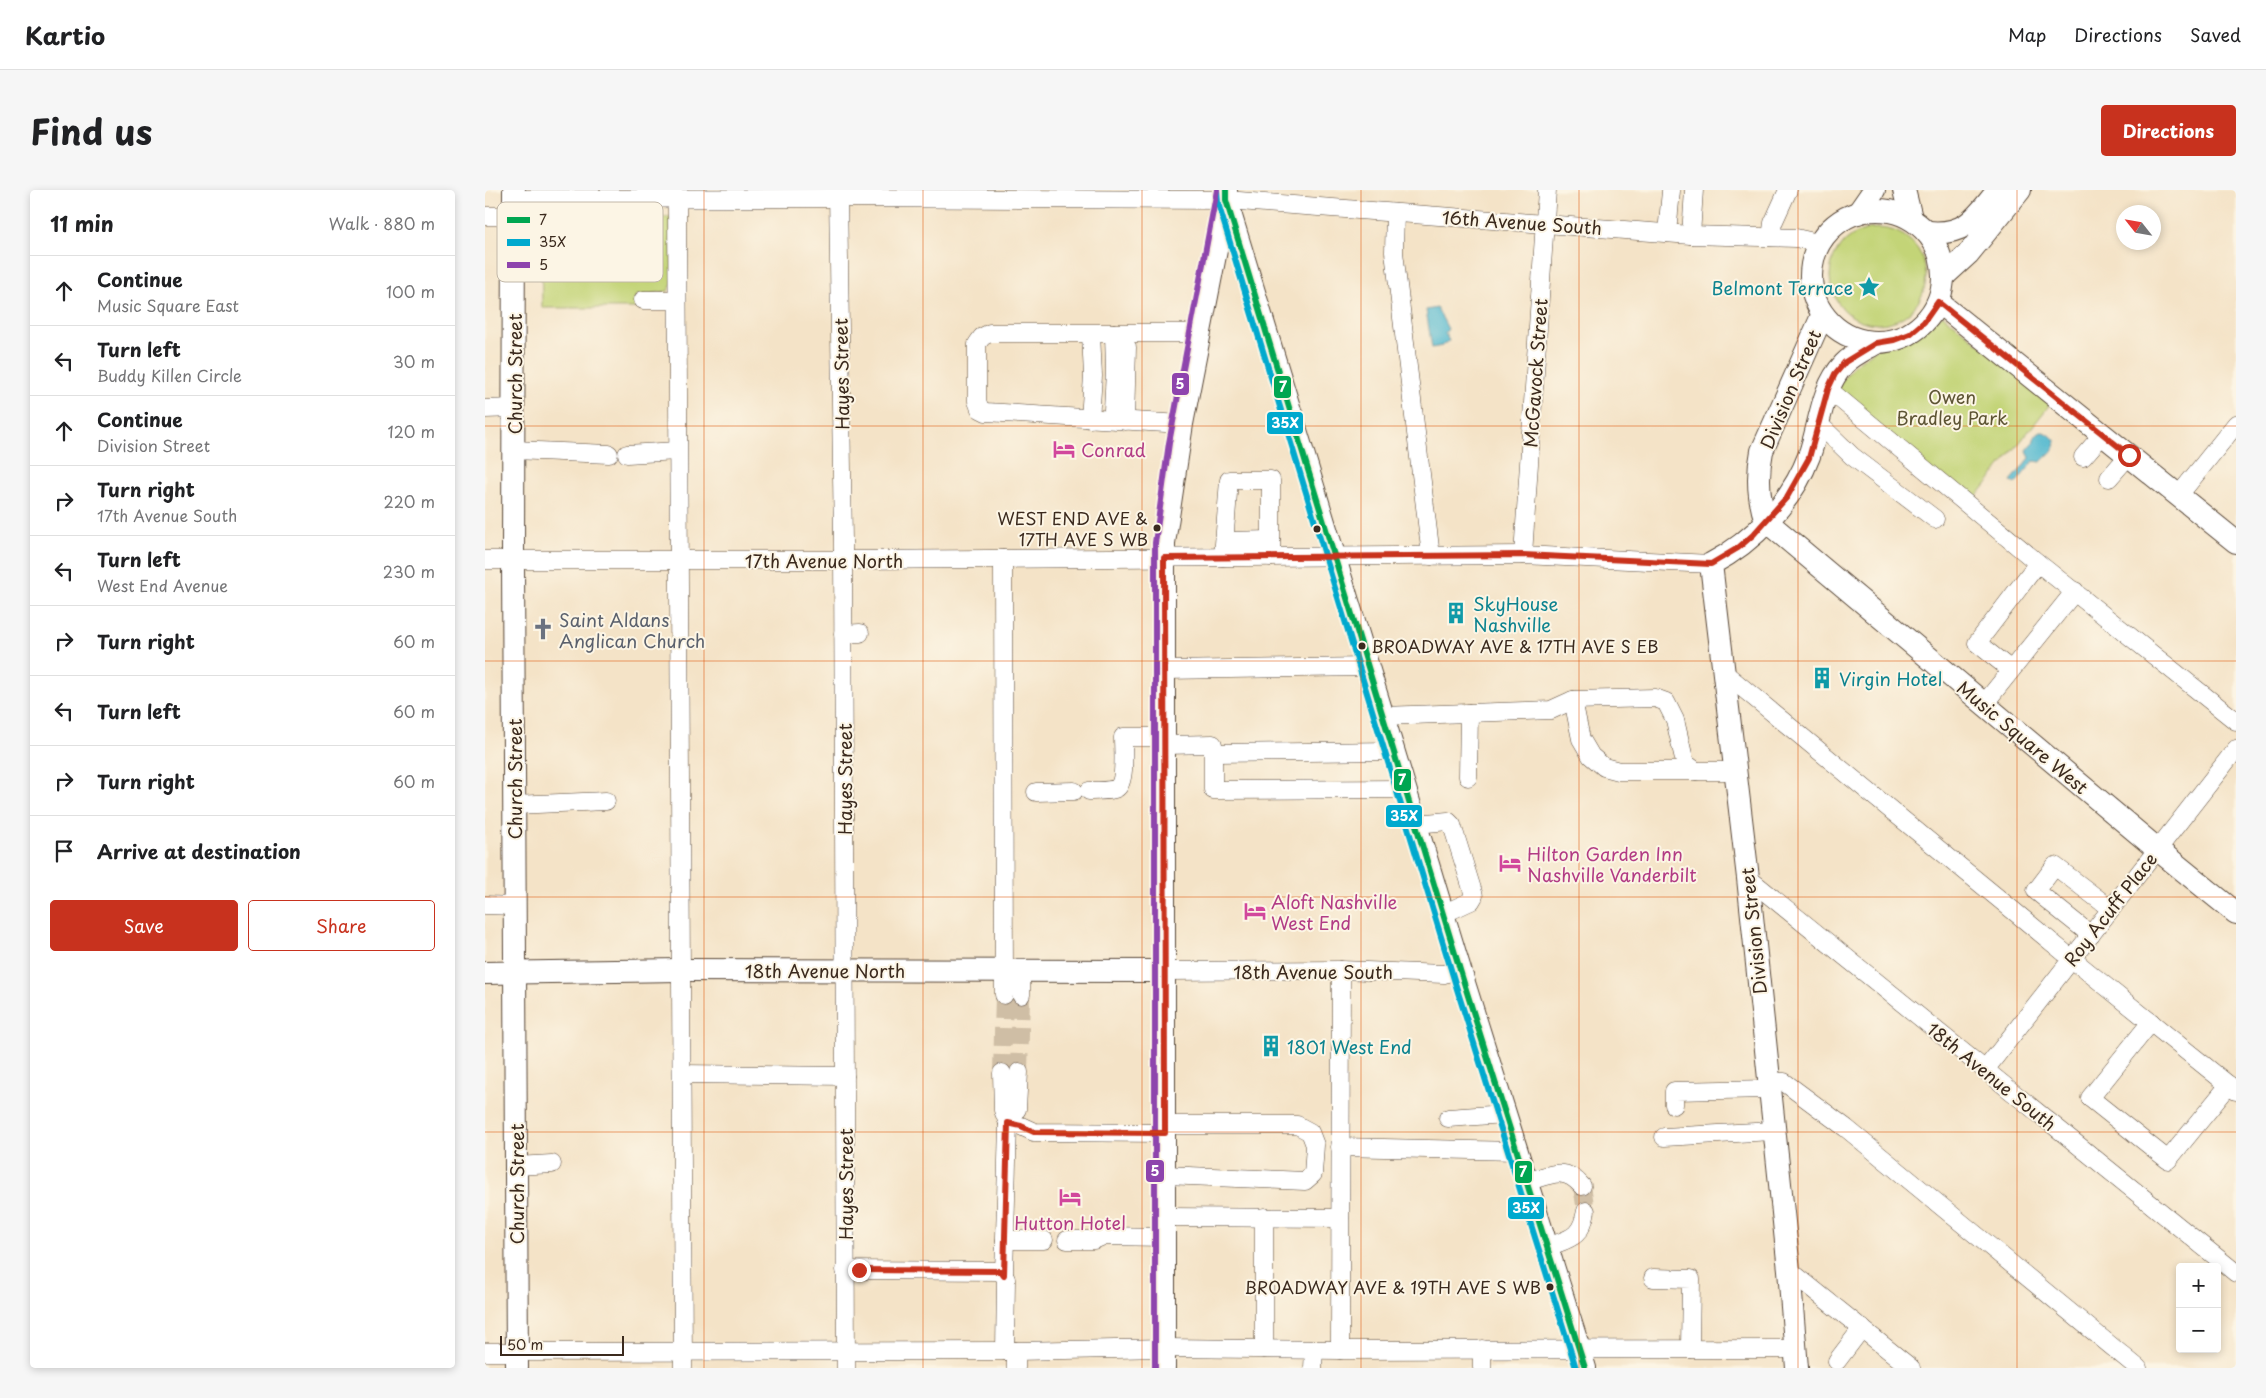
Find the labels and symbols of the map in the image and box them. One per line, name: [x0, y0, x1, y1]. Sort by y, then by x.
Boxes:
legend: [497, 202, 663, 282]
street label: 16th Avenue South: [1441, 203, 1603, 241]
north arrow: [2116, 205, 2161, 250]
text: 7: [539, 209, 547, 230]
text: 35X: [539, 231, 566, 252]
text: 5: [539, 254, 548, 275]
place label: Belmont Terrace: [1712, 274, 1853, 301]
place icon: Belmont Terrace: [1856, 274, 1882, 300]
street label: McGavock Street: [1516, 297, 1554, 449]
street label: Church Street: [501, 313, 528, 435]
street label: Hayes Street: [827, 318, 855, 430]
street label: Division Street: [1753, 325, 1827, 453]
line badge: 5: [1171, 372, 1190, 396]
text: 5: [1176, 373, 1185, 394]
line badge: 7: [1273, 375, 1292, 399]
text: 7: [1279, 376, 1288, 397]
park label: Owen Bradley Park: [1896, 383, 2008, 431]
line badge: 35X: [1266, 411, 1304, 435]
text: 35X: [1271, 412, 1299, 433]
hotel icon: Conrad: [1051, 436, 1077, 462]
place label: Conrad: [1081, 436, 1146, 463]
route start: [2118, 444, 2141, 467]
place label: WEST END AVE & 17TH AVE S WB: [997, 505, 1148, 552]
marker: WEST END AVE & 17TH AVE S WB: [1152, 523, 1162, 533]
unlabelled marker: [1312, 524, 1322, 534]
street label: 17th Avenue North: [745, 547, 903, 574]
place label: SkyHouse Nashville: [1473, 590, 1559, 638]
building icon: SkyHouse Nashville: [1443, 600, 1469, 626]
place label: Saint Aldans Anglican Church: [559, 606, 705, 654]
church icon: Saint Aldans Anglican Church: [530, 616, 556, 642]
place label: BROADWAY AVE & 17TH AVE S EB: [1371, 633, 1658, 659]
marker: BROADWAY AVE & 17TH AVE S EB: [1357, 641, 1367, 651]
building icon: Virgin Hotel: [1809, 665, 1835, 691]
place label: Virgin Hotel: [1839, 665, 1942, 692]
street label: Music Square West: [1951, 674, 2095, 800]
street label: Church Street: [501, 718, 528, 840]
street label: Hayes Street: [831, 723, 858, 835]
line badge: 7: [1393, 768, 1412, 792]
text: 7: [1398, 769, 1407, 790]
line badge: 35X: [1385, 804, 1423, 828]
text: 35X: [1390, 805, 1418, 826]
place label: Hilton Garden Inn Nashville Vanderbilt: [1527, 840, 1697, 888]
street label: Roy Acuff Place: [2057, 846, 2163, 972]
hotel icon: Hilton Garden Inn Nashville Vanderbilt: [1497, 850, 1523, 876]
street label: Division Street: [1733, 866, 1773, 996]
place label: Aloft Nashville West End: [1271, 888, 1398, 936]
hotel icon: Aloft Nashville West End: [1242, 898, 1268, 924]
street label: 18th Avenue North: [745, 957, 905, 984]
street label: 18th Avenue South: [1233, 958, 1393, 985]
street label: 18th Avenue South: [1921, 1015, 2063, 1137]
building icon: 1801 West End: [1258, 1033, 1284, 1059]
place label: 1801 West End: [1287, 1033, 1412, 1060]
street label: Church Street: [503, 1123, 530, 1245]
street label: Hayes Street: [832, 1128, 859, 1240]
line badge: 5: [1145, 1159, 1165, 1183]
text: 5: [1151, 1160, 1160, 1181]
line badge: 7: [1514, 1160, 1533, 1184]
text: 7: [1519, 1161, 1528, 1182]
hotel icon: Hutton Hotel: [1057, 1184, 1083, 1210]
line badge: 35X: [1507, 1196, 1545, 1220]
text: 35X: [1512, 1197, 1540, 1218]
place label: Hutton Hotel: [1014, 1209, 1126, 1236]
route end: [848, 1259, 871, 1282]
place label: BROADWAY AVE & 19TH AVE S WB: [1244, 1274, 1541, 1300]
marker: BROADWAY AVE & 19TH AVE S WB: [1545, 1282, 1555, 1292]
scale bar: [500, 1333, 624, 1356]

